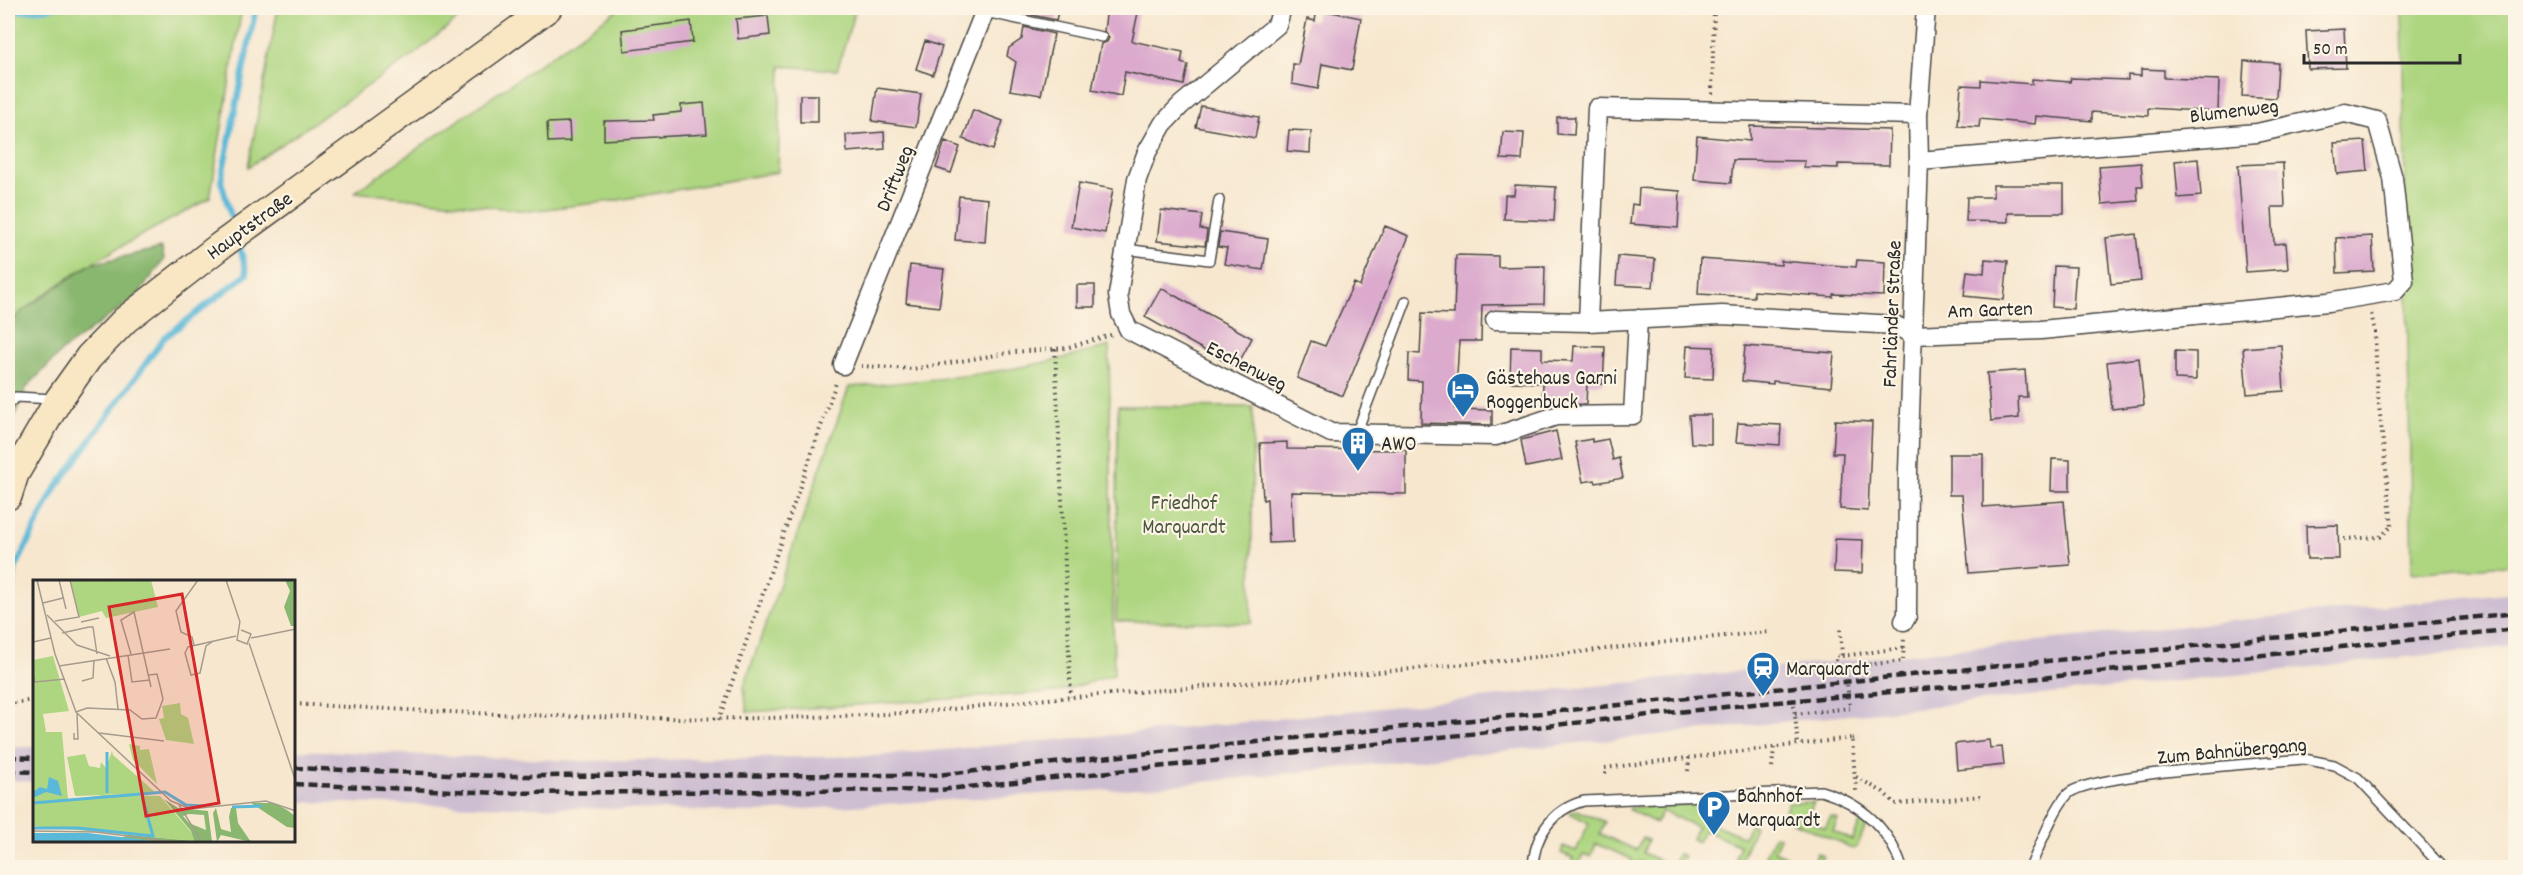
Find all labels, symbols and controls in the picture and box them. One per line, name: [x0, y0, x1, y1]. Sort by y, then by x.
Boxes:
scale bar: [2304, 27, 2460, 65]
text: 50 m: [2313, 38, 2348, 63]
street label: Blumenweg: [2188, 93, 2281, 133]
street label: Driftweg: [870, 141, 924, 217]
street label: Hauptstraße: [201, 186, 300, 269]
street label: Fahrländer Straße: [1876, 240, 1912, 388]
street label: Am Garten: [1947, 296, 2033, 328]
street label: Eschenweg: [1200, 334, 1291, 401]
place label: Gästehaus Garni Roggenbuck: [1486, 365, 1617, 419]
hotel icon: Gästehaus Garni Roggenbuck: [1445, 371, 1481, 418]
building icon: AWO: [1340, 425, 1376, 472]
place label: AWO: [1381, 431, 1417, 461]
park label: Friedhof Marquardt: [1142, 490, 1226, 544]
inset map: [33, 580, 296, 842]
station icon: Marquardt: [1745, 650, 1781, 697]
place label: Marquardt: [1786, 656, 1870, 686]
street label: Zum Bahnübergang: [2156, 732, 2308, 774]
place label: Bahnhof Marquardt: [1737, 783, 1821, 837]
parking icon: Bahnhof Marquardt: [1696, 789, 1732, 836]

